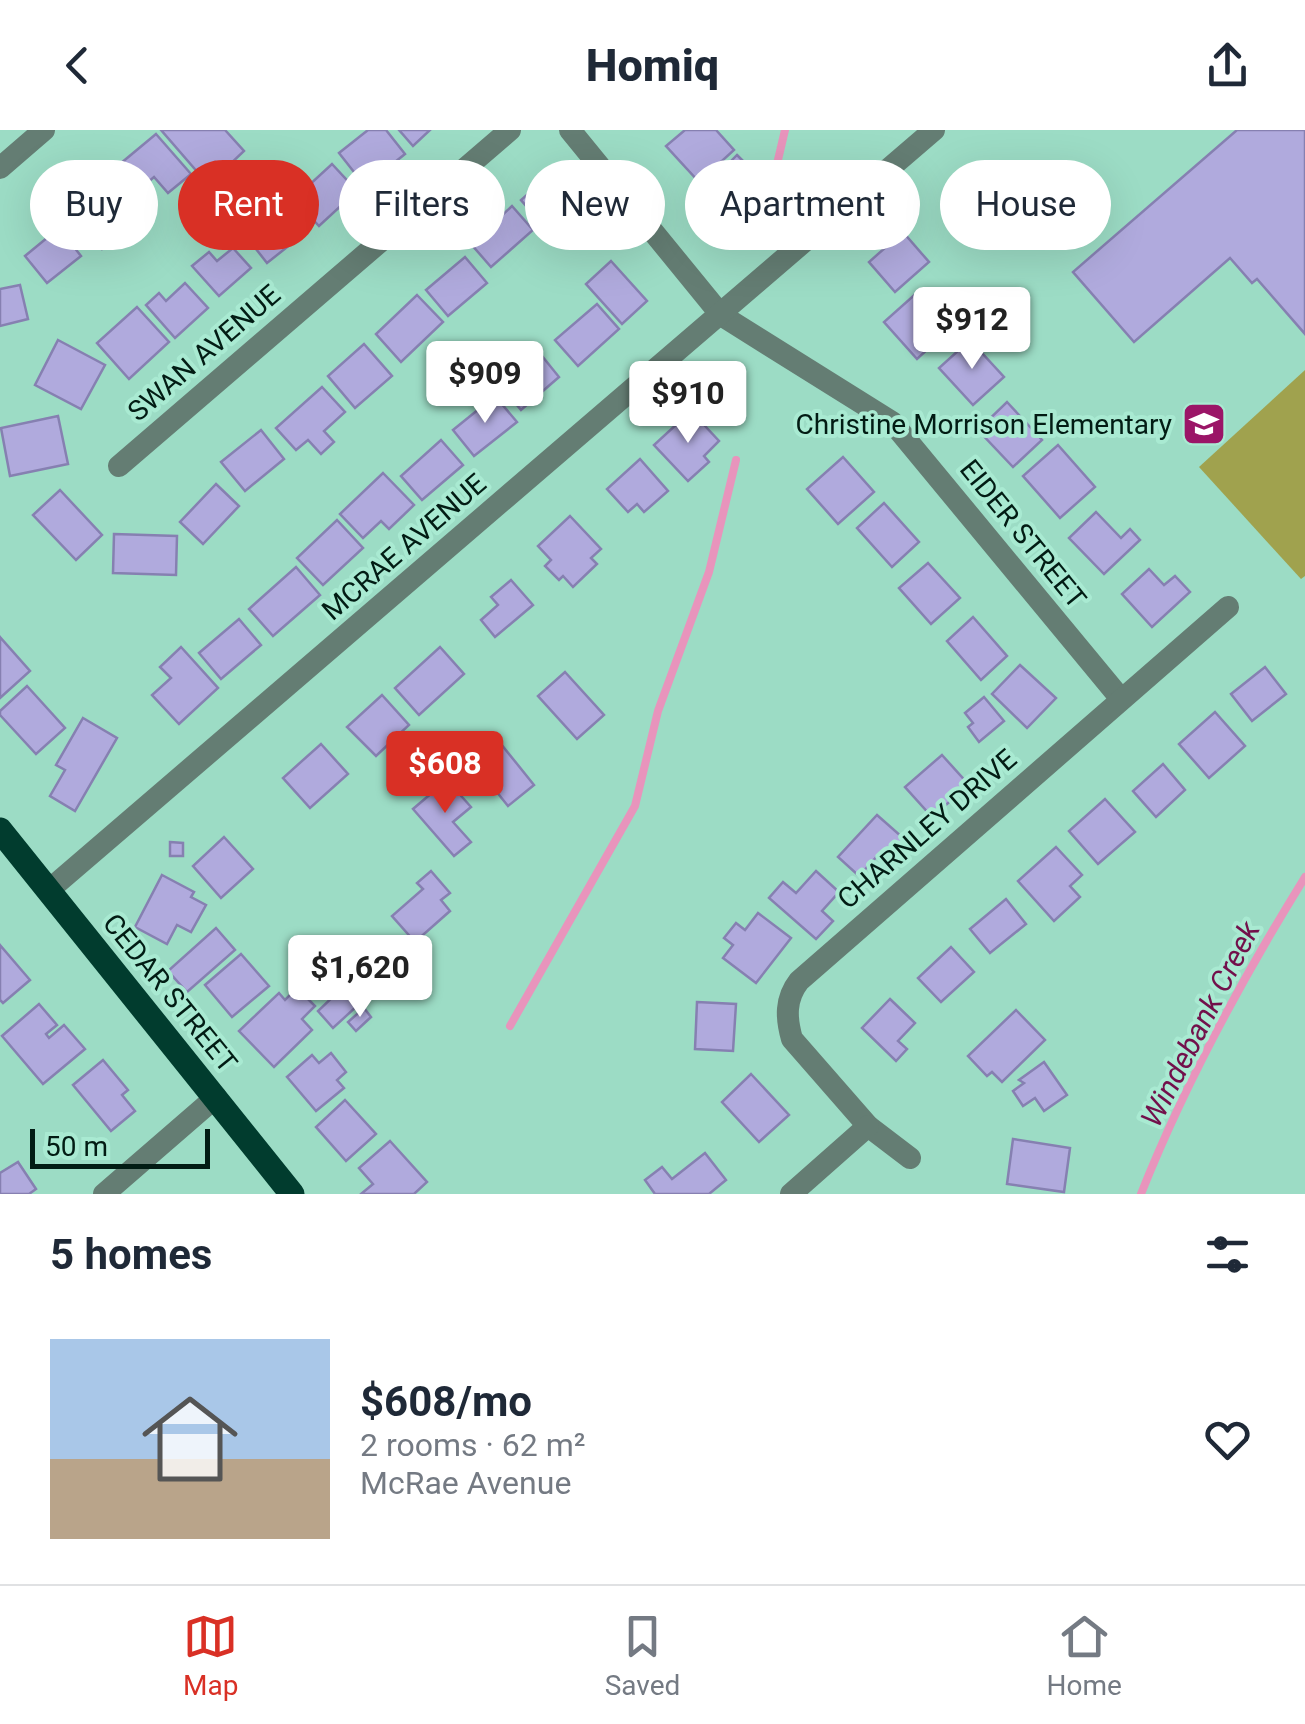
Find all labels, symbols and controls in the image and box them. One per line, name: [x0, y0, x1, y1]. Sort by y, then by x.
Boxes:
icon: back: [50, 38, 105, 93]
icon: share: [1200, 38, 1255, 93]
text: Homiq: [586, 39, 719, 92]
chip: Buy: [30, 160, 158, 250]
chip: Rent: [178, 160, 319, 250]
chip: Filters: [339, 160, 505, 250]
chip: New: [525, 160, 665, 250]
chip: Apartment: [685, 160, 920, 250]
chip: House: [940, 160, 1111, 250]
street label: SWAN AVENUE: [121, 278, 287, 428]
pin: $912: [913, 287, 1031, 372]
text: $912: [935, 300, 1009, 338]
pin: $909: [426, 341, 544, 426]
text: $909: [448, 354, 522, 392]
pin: $910: [629, 361, 747, 446]
text: $910: [651, 374, 725, 412]
school or university icon: Christine Morrison Elementary: [1181, 401, 1227, 447]
place label: Christine Morrison Elementary: [796, 408, 1172, 441]
street label: EIDER STREET: [953, 453, 1093, 615]
street label: MCRAE AVENUE: [315, 467, 493, 627]
pin: $608: [386, 731, 504, 816]
street label: CHARNLEY DRIVE: [831, 743, 1023, 915]
text: $608: [408, 744, 482, 782]
street label: CEDAR STREET: [96, 907, 244, 1079]
water label: Windebank Creek: [1133, 915, 1267, 1132]
pin: $1,620: [279, 935, 441, 1020]
text: $1,620: [310, 948, 410, 986]
scale bar: [30, 1124, 210, 1168]
text: 50 m: [45, 1130, 108, 1163]
icon: filters: [1200, 1227, 1255, 1282]
text: 5 homes: [50, 1230, 212, 1279]
text: $608/mo: [360, 1377, 532, 1426]
icon: home: [130, 1379, 250, 1499]
icon: heart: [1200, 1412, 1255, 1467]
text: 2 rooms · 62 m²: [360, 1426, 585, 1464]
text: McRae Avenue: [360, 1464, 571, 1502]
tab: Map: [183, 1609, 238, 1702]
tab: Saved: [605, 1609, 680, 1702]
tab: Home: [1047, 1609, 1122, 1702]

